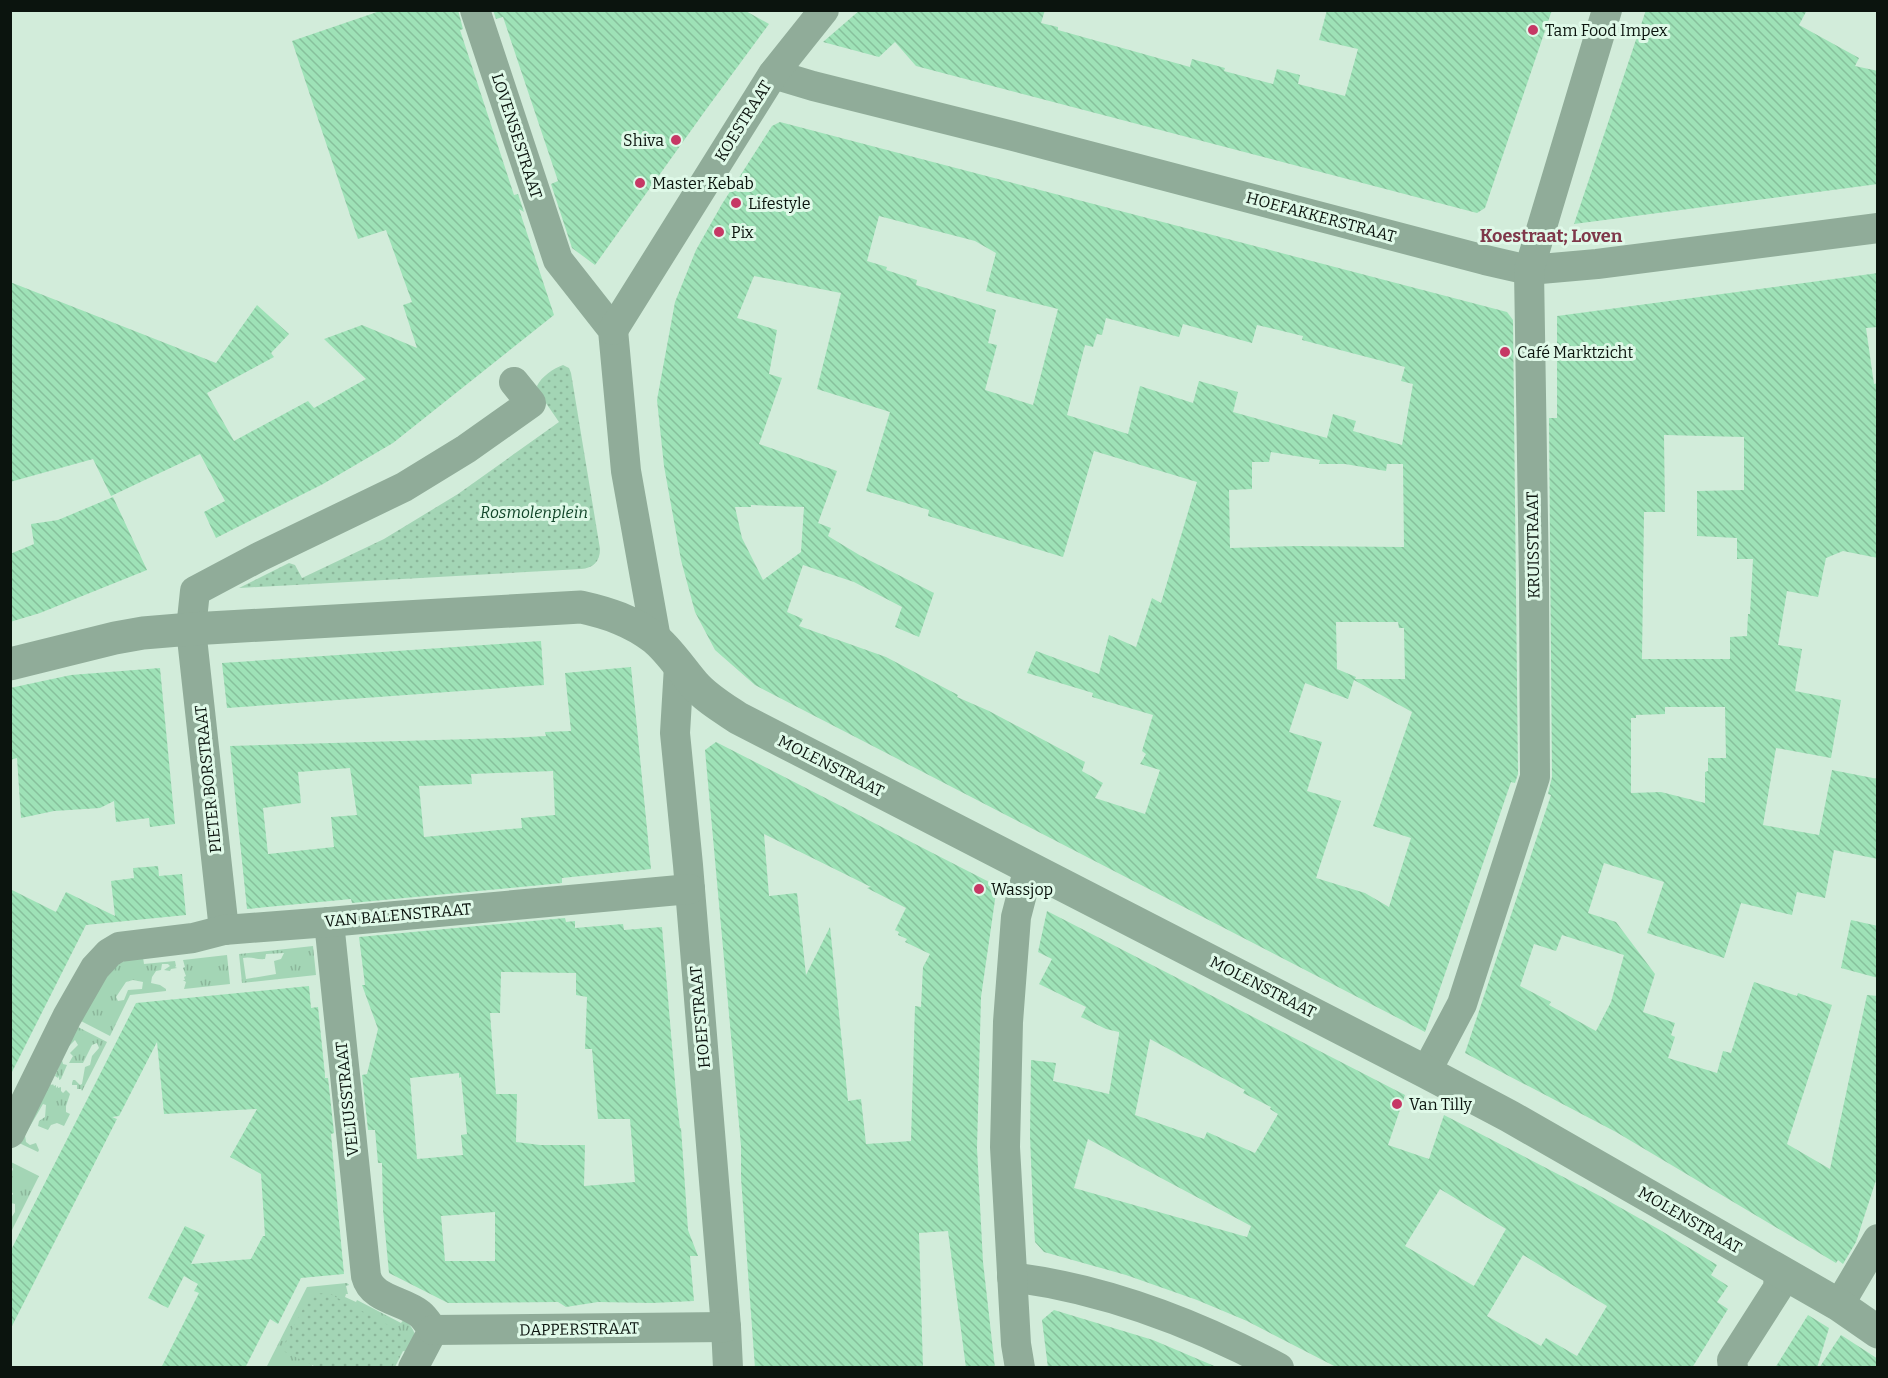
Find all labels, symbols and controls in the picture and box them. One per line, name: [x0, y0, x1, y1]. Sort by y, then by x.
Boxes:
place label: Tam Food Impex: [1545, 21, 1668, 40]
marker: Tam Food Impex: [1526, 23, 1540, 37]
street label: LOVENSESTRAAT: [488, 71, 546, 201]
street label: KOESTRAAT: [711, 77, 775, 165]
place label: Shiva: [623, 131, 664, 150]
marker: Shiva: [669, 133, 683, 147]
place label: Master Kebab: [652, 174, 754, 193]
marker: Master Kebab: [633, 176, 647, 190]
street label: HOEFAKKERSTRAAT: [1244, 188, 1398, 246]
place label: Lifestyle: [748, 194, 810, 213]
marker: Lifestyle: [729, 196, 743, 210]
place label: Pix: [731, 223, 754, 242]
marker: Pix: [712, 225, 726, 239]
district label: Koestraat; Loven: [1480, 225, 1623, 247]
place label: Café Marktzicht: [1517, 343, 1634, 362]
marker: Café Marktzicht: [1498, 345, 1512, 359]
street label: KRUISSTRAAT: [1523, 491, 1543, 599]
park label: Rosmolenplein: [480, 503, 588, 522]
street label: PIETER BORSTRAAT: [191, 704, 225, 854]
street label: MOLENSTRAAT: [775, 731, 887, 801]
place label: Wassjop: [991, 880, 1053, 899]
marker: Wassjop: [972, 882, 986, 896]
street label: VAN BALENSTRAAT: [324, 899, 472, 931]
street label: MOLENSTRAAT: [1207, 952, 1319, 1022]
street label: HOEFSTRAAT: [686, 965, 714, 1069]
street label: VELIUSSTRAAT: [332, 1040, 362, 1158]
place label: Van Tilly: [1409, 1095, 1473, 1114]
marker: Van Tilly: [1390, 1097, 1404, 1111]
street label: MOLENSTRAAT: [1635, 1183, 1745, 1257]
street label: DAPPERSTRAAT: [519, 1318, 639, 1340]

